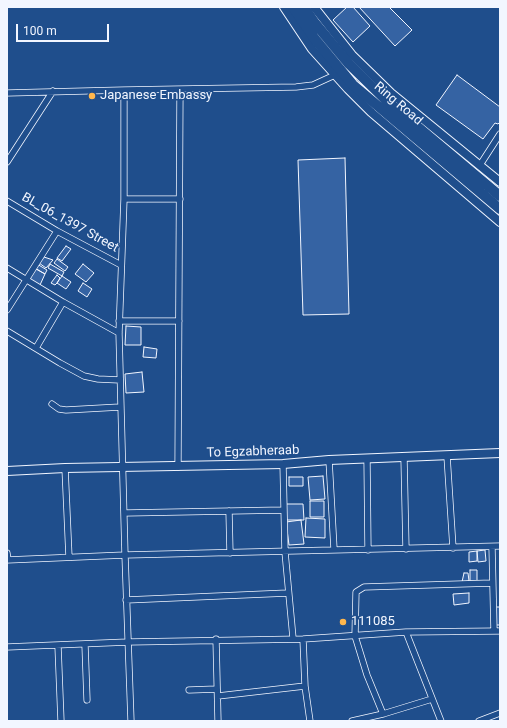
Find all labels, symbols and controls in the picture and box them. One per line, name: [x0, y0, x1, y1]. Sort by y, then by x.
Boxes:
scale bar: [18, 16, 111, 42]
text: 100 m: [23, 24, 57, 38]
street label: Ring Road: [371, 79, 425, 129]
place label: Japanese Embassy: [100, 88, 212, 104]
marker: Japanese Embassy: [87, 91, 97, 101]
street label: BL_06_1397 Street: [19, 190, 121, 256]
street label: To Egzabheraab: [206, 443, 300, 461]
place label: 111085: [351, 614, 395, 630]
marker: 111085: [338, 617, 348, 627]

